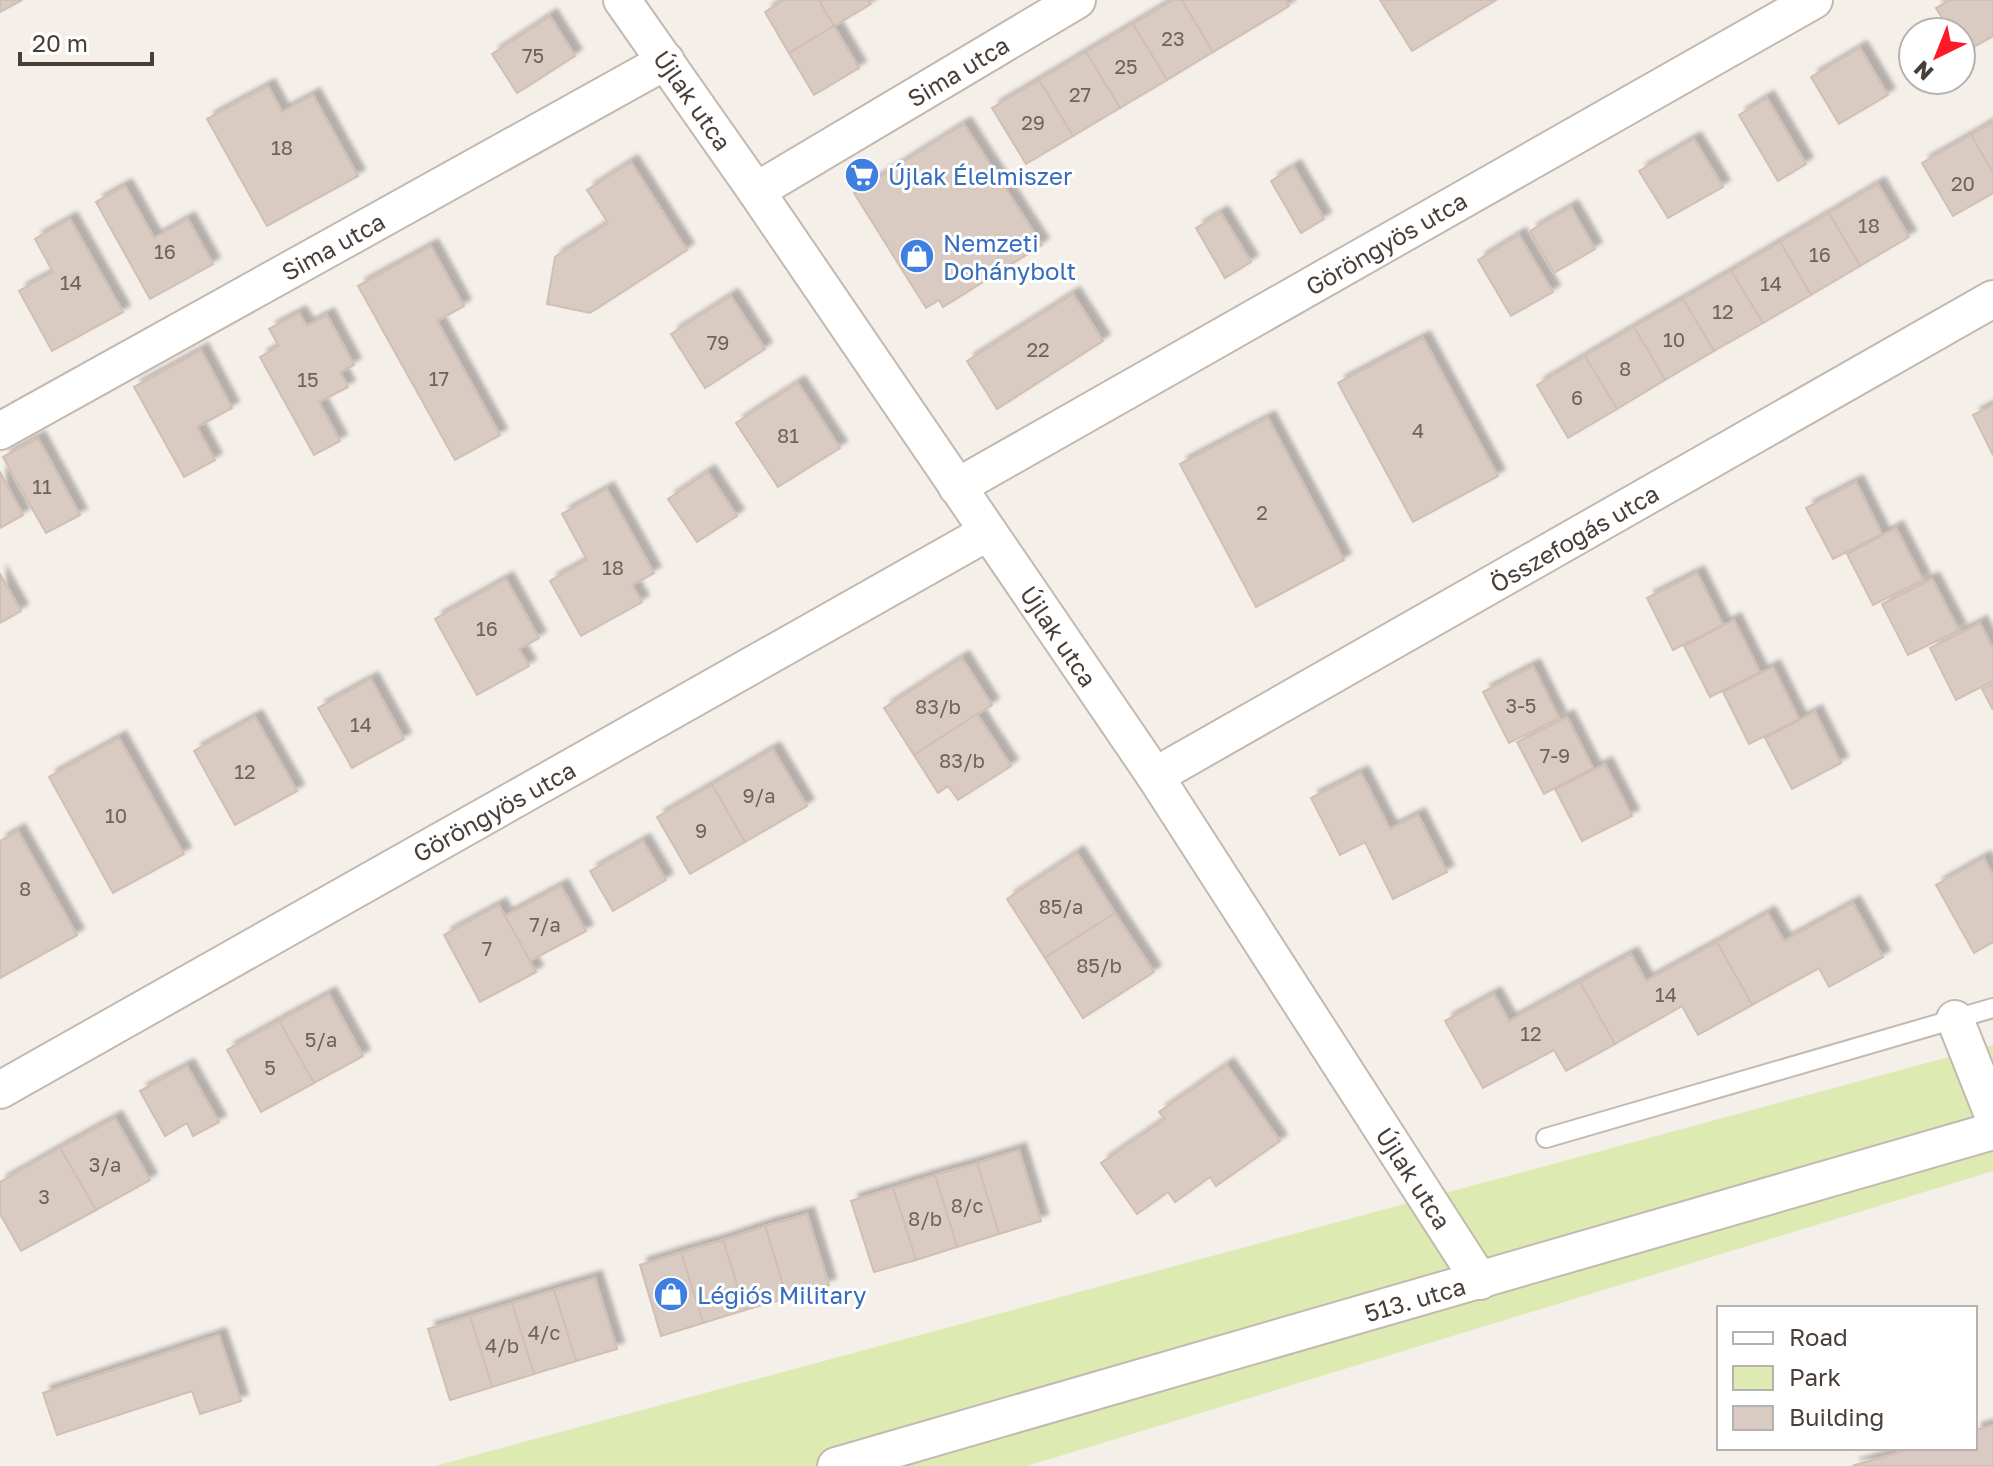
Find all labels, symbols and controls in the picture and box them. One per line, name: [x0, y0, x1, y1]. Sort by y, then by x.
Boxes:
scale bar: [20, 16, 152, 66]
north arrow: [1897, 16, 1977, 96]
house number: 23: [1161, 26, 1185, 50]
text: 20 m: [32, 28, 88, 57]
street label: Sima utca: [902, 29, 1014, 113]
house number: 75: [522, 43, 544, 67]
street label: Újlak utca: [648, 44, 738, 156]
house number: 25: [1114, 54, 1138, 78]
text: N: [1908, 55, 1938, 87]
house number: 27: [1069, 82, 1091, 106]
house number: 29: [1021, 110, 1045, 134]
house number: 18: [271, 135, 293, 159]
supermarket icon: Újlak Élelmiszer: [843, 156, 881, 194]
place label: Újlak Élelmiszer: [888, 161, 1072, 190]
house number: 20: [1951, 171, 1975, 195]
street label: Göröngyös utca: [1300, 185, 1472, 301]
street label: Sima utca: [276, 206, 390, 286]
house number: 18: [1858, 213, 1880, 237]
place label: Nemzeti Dohánybolt: [943, 228, 1076, 285]
shop icon: Nemzeti Dohánybolt: [898, 237, 936, 275]
house number: 16: [154, 239, 176, 263]
house number: 16: [1809, 242, 1831, 266]
house number: 14: [60, 270, 82, 294]
house number: 14: [1760, 271, 1782, 295]
house number: 12: [1712, 299, 1734, 323]
house number: 10: [1663, 327, 1685, 351]
house number: 79: [707, 330, 729, 354]
house number: 22: [1026, 337, 1050, 361]
house number: 8: [1619, 356, 1631, 380]
house number: 17: [429, 366, 449, 390]
house number: 15: [297, 367, 319, 391]
house number: 6: [1571, 385, 1583, 409]
house number: 4: [1412, 418, 1424, 442]
house number: 81: [777, 423, 799, 447]
house number: 11: [32, 474, 52, 498]
street label: Összefogás utca: [1485, 478, 1663, 598]
house number: 2: [1256, 500, 1268, 524]
house number: 18: [602, 555, 624, 579]
street label: Újlak utca: [1015, 580, 1103, 692]
house number: 16: [476, 616, 498, 640]
house number: 3-5: [1506, 693, 1536, 717]
house number: 83/b: [915, 694, 961, 718]
house number: 14: [350, 712, 372, 736]
house number: 7-9: [1540, 743, 1570, 767]
house number: 83/b: [939, 748, 985, 772]
street label: Göröngyös utca: [408, 754, 580, 868]
house number: 12: [234, 759, 256, 783]
house number: 9/a: [743, 783, 776, 807]
house number: 10: [105, 803, 127, 827]
house number: 9: [695, 818, 707, 842]
house number: 8: [19, 876, 31, 900]
house number: 85/a: [1039, 894, 1083, 918]
house number: 7/a: [529, 912, 561, 936]
house number: 7: [482, 936, 492, 960]
house number: 85/b: [1076, 953, 1122, 977]
house number: 14: [1655, 982, 1677, 1006]
house number: 12: [1520, 1021, 1542, 1045]
house number: 5/a: [305, 1027, 337, 1051]
house number: 5: [264, 1055, 276, 1079]
street label: Újlak utca: [1370, 1122, 1458, 1234]
house number: 3/a: [89, 1152, 121, 1176]
house number: 3: [38, 1184, 50, 1208]
house number: 8/c: [951, 1193, 983, 1217]
house number: 8/b: [908, 1206, 942, 1230]
street label: 513. utca: [1361, 1271, 1469, 1327]
shop icon: Légiós Military: [652, 1275, 690, 1313]
place label: Légiós Military: [697, 1280, 867, 1309]
legend: [1717, 1306, 1977, 1450]
house number: 4/c: [528, 1320, 560, 1344]
text: Road: [1789, 1322, 1848, 1351]
house number: 4/b: [485, 1333, 519, 1357]
text: Park: [1789, 1362, 1841, 1391]
text: Building: [1789, 1402, 1884, 1431]

